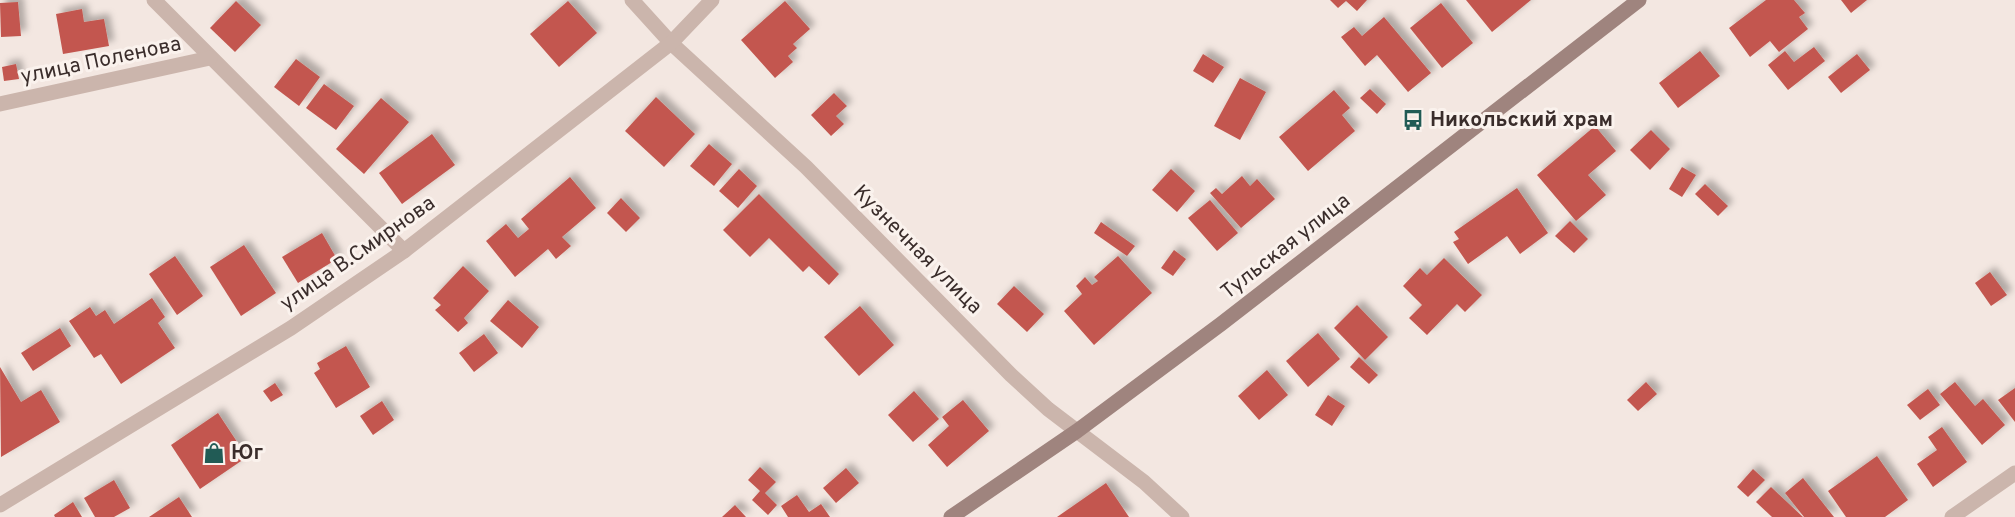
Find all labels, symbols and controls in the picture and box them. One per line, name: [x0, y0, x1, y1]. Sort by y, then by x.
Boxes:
street label: улица Поленова: [18, 31, 184, 91]
place label: Никольский храм: [1430, 107, 1613, 134]
bus stop icon: Никольский храм: [1401, 108, 1425, 132]
street label: Кузнечная улица: [846, 179, 988, 321]
street label: Тульская улица: [1216, 188, 1356, 306]
street label: улица В.Смирнова: [275, 190, 441, 318]
place label: Юг: [231, 440, 264, 467]
shop icon: Юг: [202, 441, 226, 465]

